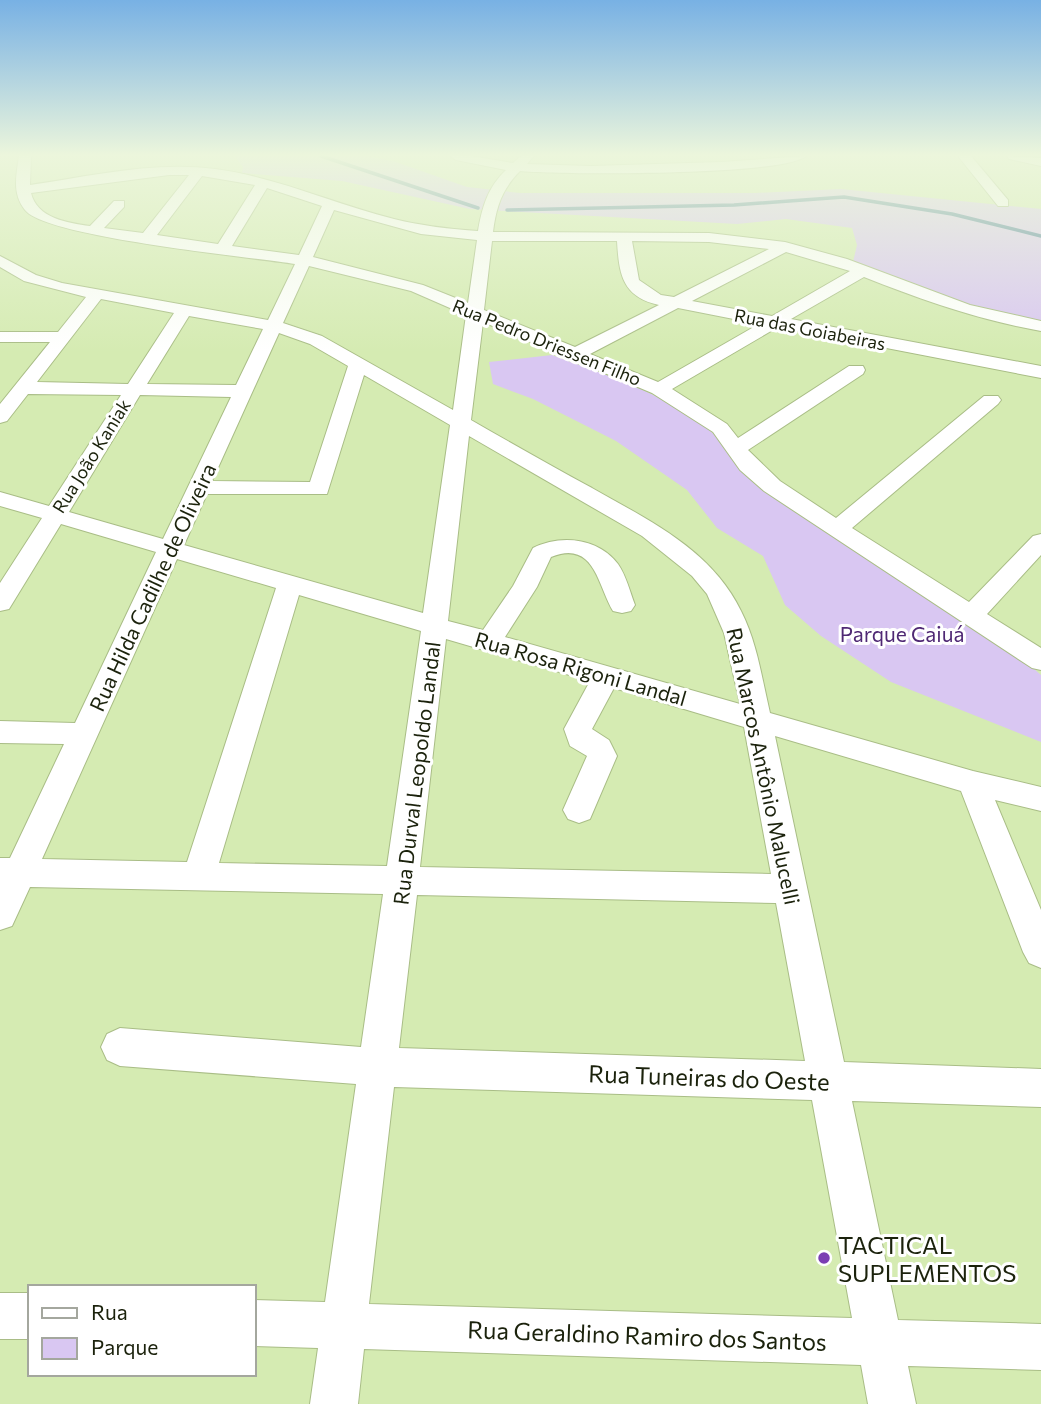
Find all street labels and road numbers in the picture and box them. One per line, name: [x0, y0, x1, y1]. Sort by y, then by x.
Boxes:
street label: Rua Pedro Driessen Filho: [449, 294, 645, 390]
street label: Rua das Goiabeiras: [732, 304, 888, 354]
street label: Rua João Kaniak: [47, 395, 135, 517]
street label: Rua Hilda Cadilhe de Oliveira: [83, 459, 221, 715]
street label: Rua Marcos Antônio Malucelli: [722, 625, 806, 907]
street label: Rua Rosa Rigoni Landal: [472, 626, 690, 710]
street label: Rua Durval Leopoldo Landal: [387, 640, 445, 906]
street label: Rua Tuneiras do Oeste: [588, 1058, 830, 1096]
street label: Rua Geraldino Ramiro dos Santos: [467, 1314, 827, 1356]

